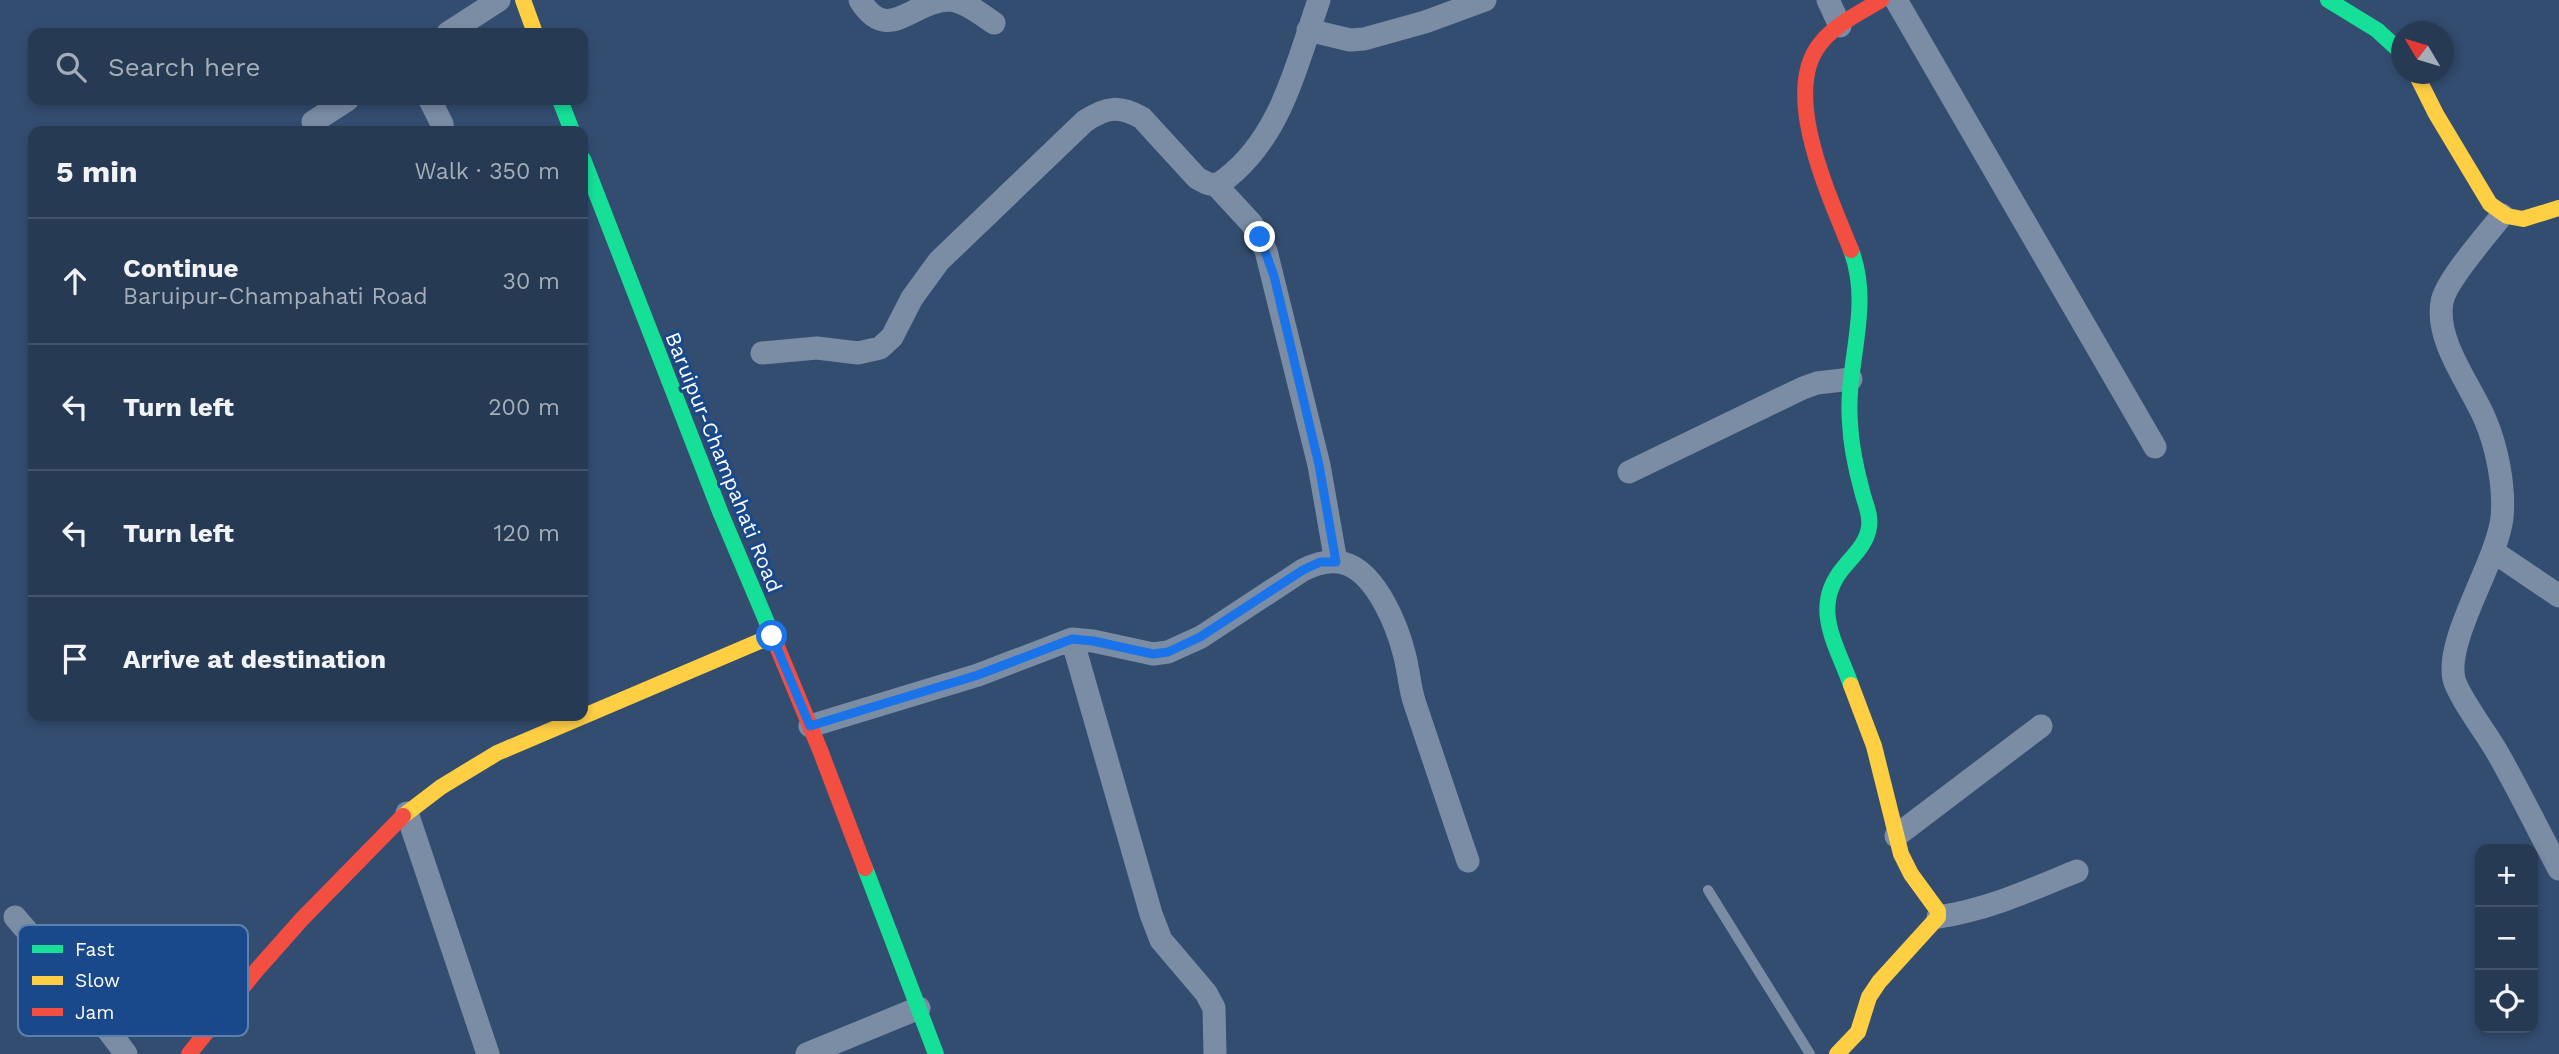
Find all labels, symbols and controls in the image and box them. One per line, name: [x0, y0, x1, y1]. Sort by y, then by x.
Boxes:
north arrow: [2391, 21, 2454, 84]
search box: [28, 28, 588, 105]
icon: search: [52, 48, 90, 86]
text: Search here: [108, 52, 260, 82]
text: 5 min: [56, 154, 138, 189]
text: Walk · 350 m: [414, 158, 560, 185]
route end: [1244, 221, 1275, 252]
text: Continue: [123, 253, 239, 283]
icon: ahead: [56, 262, 94, 300]
text: 30 m: [503, 268, 560, 295]
text: Baruipur-Champahati Road: [123, 283, 428, 310]
street label: Baruipur-Champahati Road: [660, 328, 788, 596]
icon: left: [56, 388, 94, 426]
text: Turn left: [123, 392, 234, 422]
text: 200 m: [488, 394, 560, 421]
icon: left: [56, 514, 94, 552]
text: Turn left: [123, 518, 234, 548]
text: 120 m: [494, 520, 560, 547]
route start: [756, 620, 787, 651]
icon: arrive: [56, 640, 94, 678]
text: Arrive at destination: [123, 644, 386, 674]
map controls: [2475, 844, 2538, 1033]
button: +: [2475, 844, 2538, 907]
button: −: [2475, 907, 2538, 970]
legend: [18, 925, 248, 1036]
text: Fast: [75, 938, 114, 961]
text: Slow: [75, 969, 120, 992]
button: locate: [2475, 970, 2538, 1033]
text: Jam: [75, 1001, 114, 1024]

